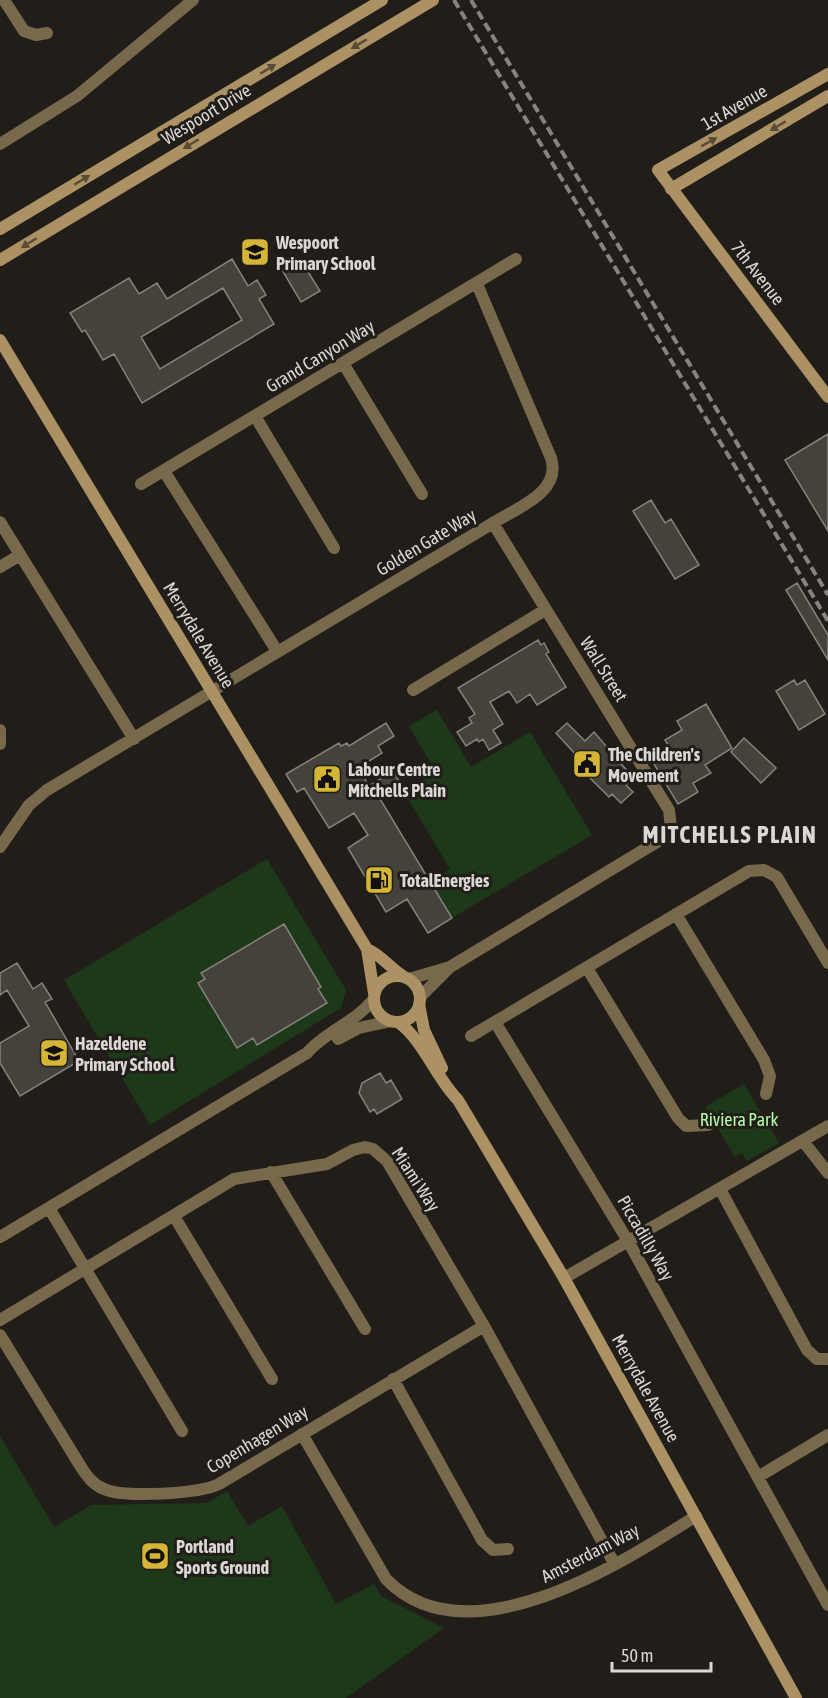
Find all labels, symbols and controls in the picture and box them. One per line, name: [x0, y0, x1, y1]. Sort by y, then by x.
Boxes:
one-way arrow: [351, 38, 367, 49]
one-way arrow: [260, 63, 276, 74]
street label: Wespoort Drive: [158, 79, 254, 149]
street label: 1st Avenue: [697, 80, 771, 134]
one-way arrow: [769, 121, 786, 131]
one-way arrow: [701, 137, 718, 147]
one-way arrow: [183, 138, 199, 149]
one-way arrow: [74, 174, 90, 185]
place label: Wespoort Primary School: [275, 232, 376, 274]
school or university icon: Wespoort Primary School: [239, 236, 271, 268]
one-way arrow: [21, 237, 37, 248]
street label: 7th Avenue: [727, 237, 789, 309]
street label: Grand Canyon Way: [262, 315, 378, 397]
street label: Golden Gate Way: [372, 504, 480, 580]
street label: Merrydale Avenue: [159, 578, 239, 692]
street label: Wall Street: [576, 633, 632, 705]
place label: The Children's Movement: [608, 744, 701, 786]
public building icon: The Children's Movement: [571, 748, 603, 780]
place label: Labour Centre Mitchells Plain: [348, 759, 446, 801]
public building icon: Labour Centre Mitchells Plain: [311, 763, 343, 795]
district label: MITCHELLS PLAIN: [643, 821, 817, 848]
fuel station icon: TotalEnergies: [363, 864, 395, 896]
place label: TotalEnergies: [400, 870, 490, 891]
place label: Hazeldene Primary School: [75, 1033, 175, 1075]
school or university icon: Hazeldene Primary School: [38, 1037, 70, 1069]
park label: Riviera Park: [700, 1109, 778, 1130]
street label: Miami Way: [387, 1143, 445, 1215]
street label: Piccadilly Way: [613, 1192, 679, 1284]
street label: Merrydale Avenue: [608, 1330, 684, 1446]
street label: Copenhagen Way: [203, 1401, 311, 1477]
street label: Amsterdam Way: [537, 1519, 643, 1587]
place label: Portland Sports Ground: [176, 1536, 269, 1578]
sports icon: Portland Sports Ground: [139, 1540, 171, 1572]
scale bar: [612, 1635, 711, 1673]
text: 50 m: [621, 1645, 653, 1666]

